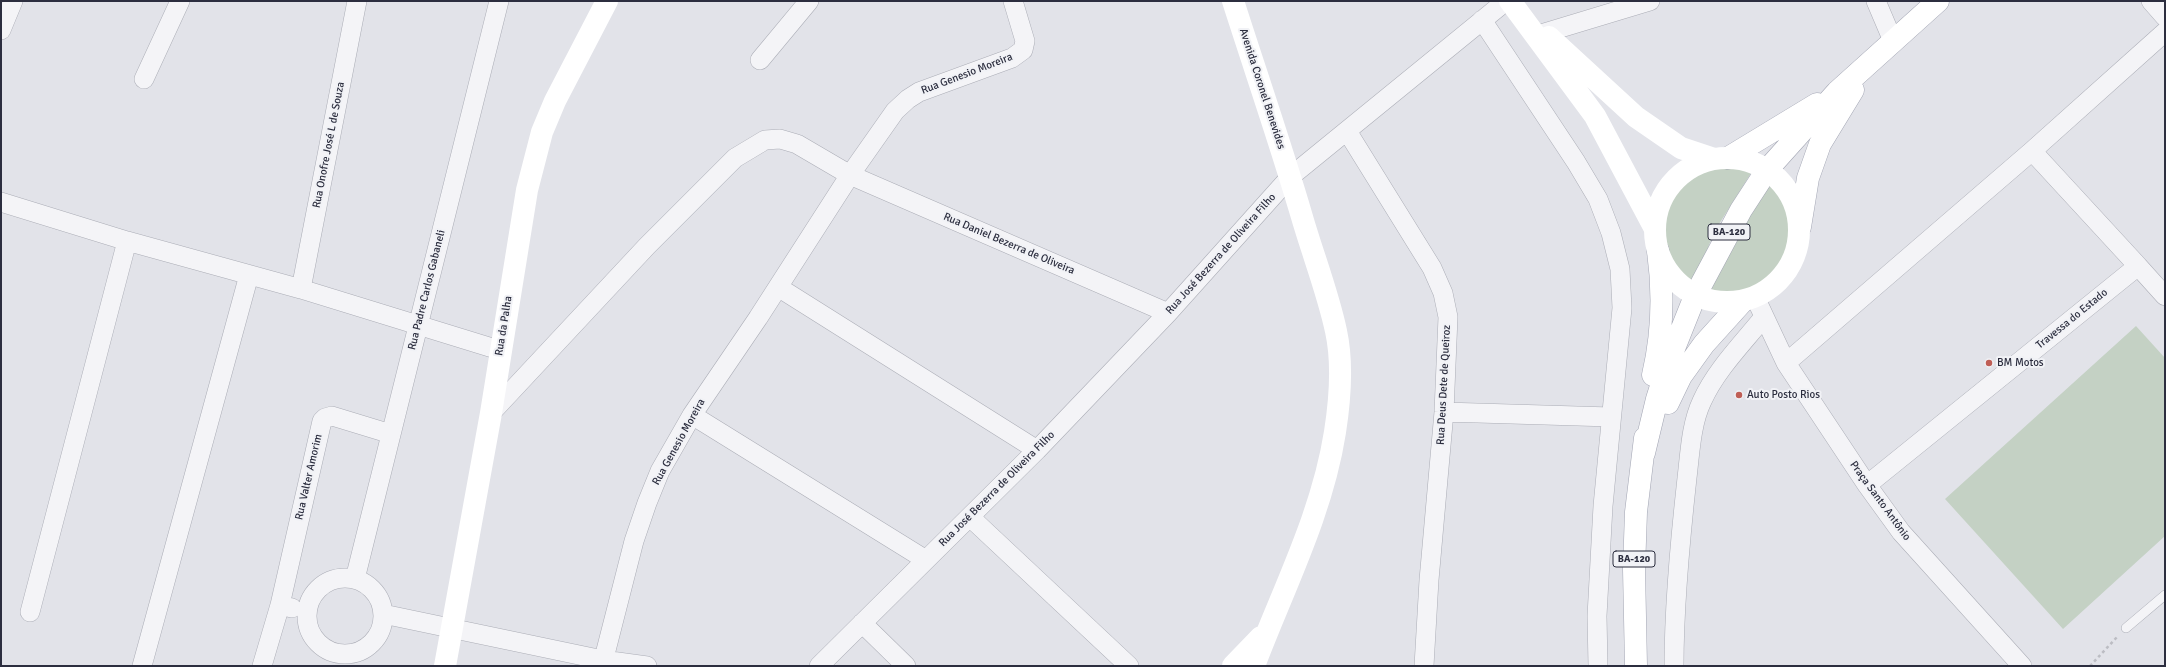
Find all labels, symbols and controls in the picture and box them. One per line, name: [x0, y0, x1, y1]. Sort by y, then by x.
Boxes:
street label: Avenida Coronel Benevides: [1236, 27, 1288, 151]
street label: Rua Genesio Moreira: [919, 50, 1015, 98]
street label: Rua Onofre José L de Souza: [310, 81, 348, 209]
street label: Rua José Bezerra de Oliveira Filho: [1163, 191, 1279, 317]
street label: Rua Daniel Bezerra de Oliveira: [941, 210, 1077, 278]
road number: BA-120: [1708, 224, 1750, 240]
street label: Rua Padre Carlos Gabaneli: [406, 229, 448, 351]
street label: Travessa do Estado: [2034, 286, 2110, 352]
street label: Rua da Palha: [493, 295, 515, 357]
street label: Rua Deus Dete de Queiroz: [1434, 325, 1454, 445]
place label: BM Motos: [1997, 356, 2044, 370]
marker: BM Motos: [1984, 358, 1994, 368]
place label: Auto Posto Rios: [1747, 388, 1820, 402]
marker: Auto Posto Rios: [1734, 390, 1744, 400]
street label: Rua Genesio Moreira: [650, 396, 708, 488]
street label: Rua José Bezerra de Oliveira Filho: [936, 428, 1058, 550]
street label: Rua Valter Amorim: [293, 433, 325, 521]
street label: Praça Santo Antônio: [1847, 459, 1913, 543]
road number: BA-120: [1613, 551, 1655, 567]

